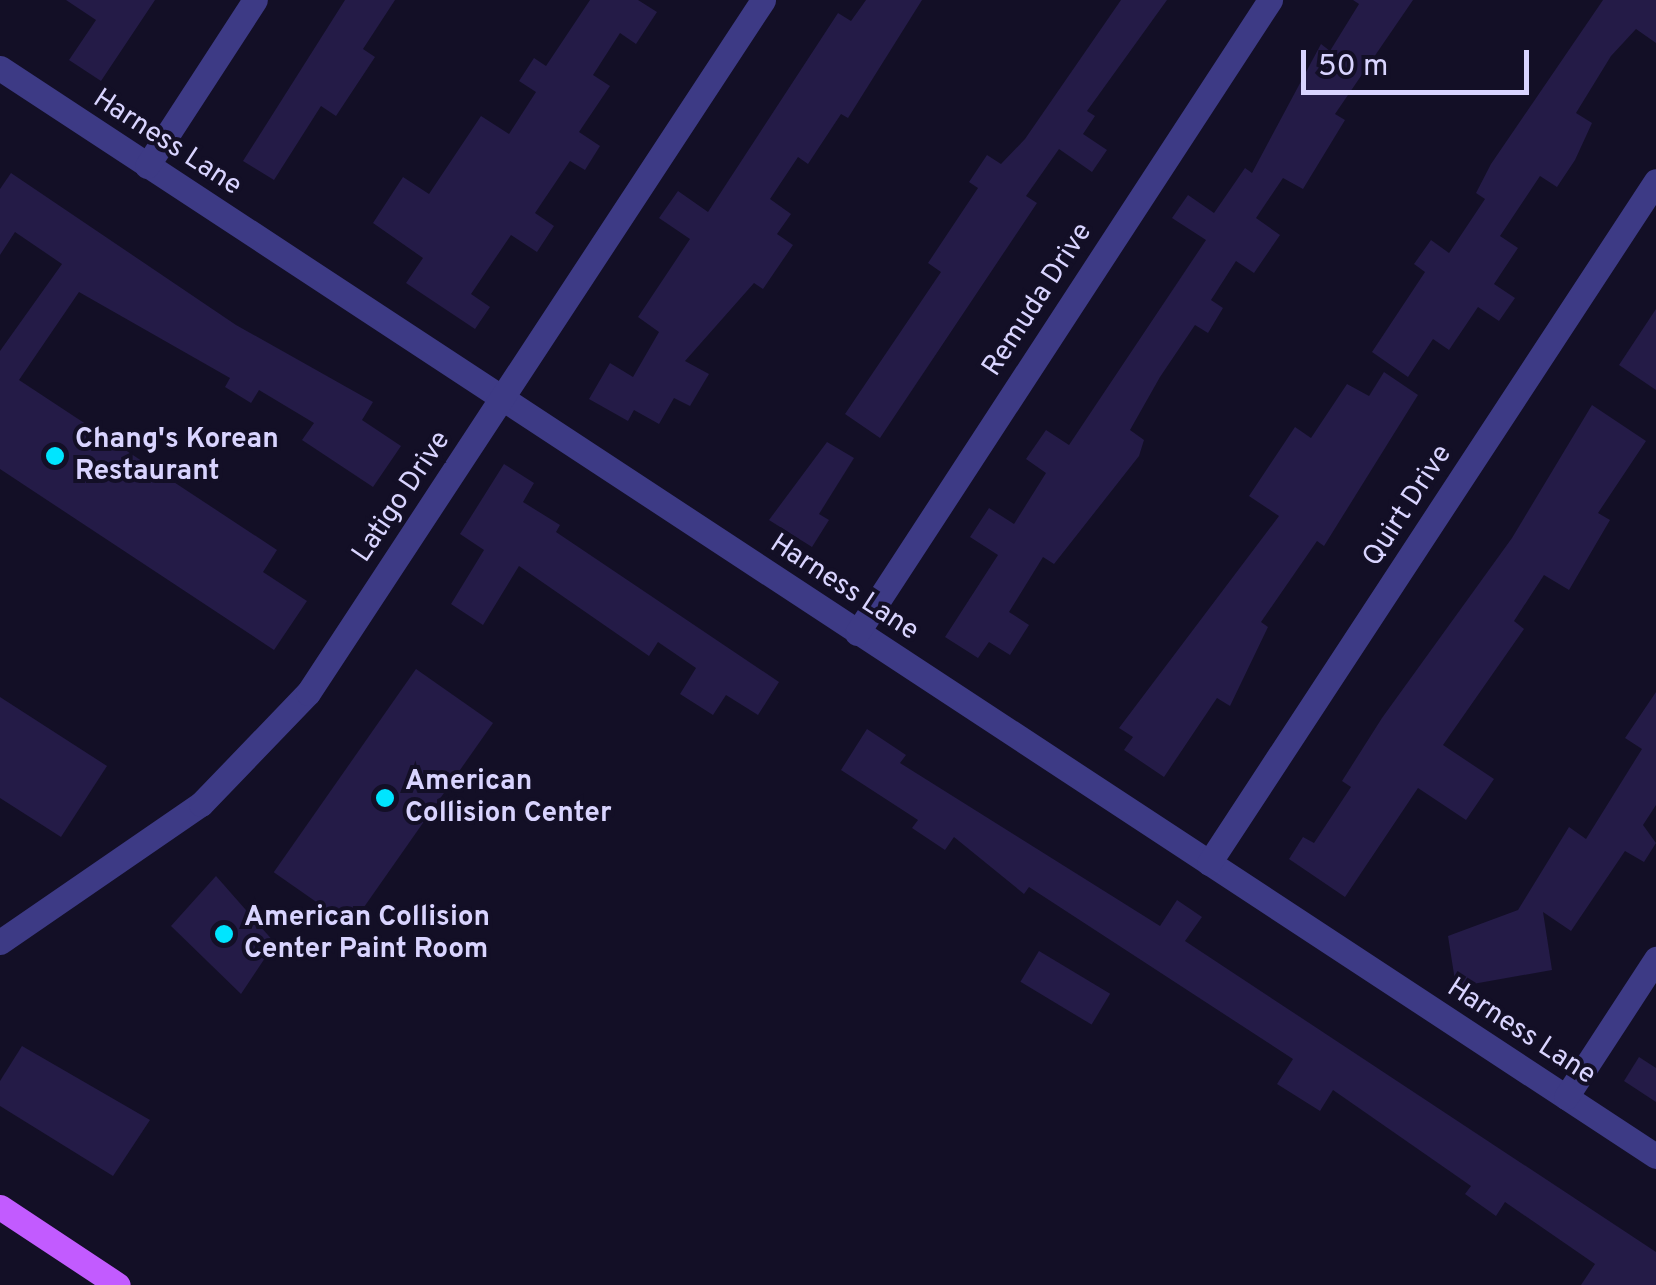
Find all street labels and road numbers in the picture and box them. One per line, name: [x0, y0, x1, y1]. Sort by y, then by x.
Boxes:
street label: Harness Lane: [86, 83, 248, 203]
street label: Remuda Drive: [976, 217, 1100, 383]
street label: Latigo Drive: [346, 425, 458, 569]
street label: Quirt Drive: [1356, 439, 1460, 573]
street label: Harness Lane: [763, 528, 925, 648]
street label: Harness Lane: [1440, 972, 1602, 1092]

